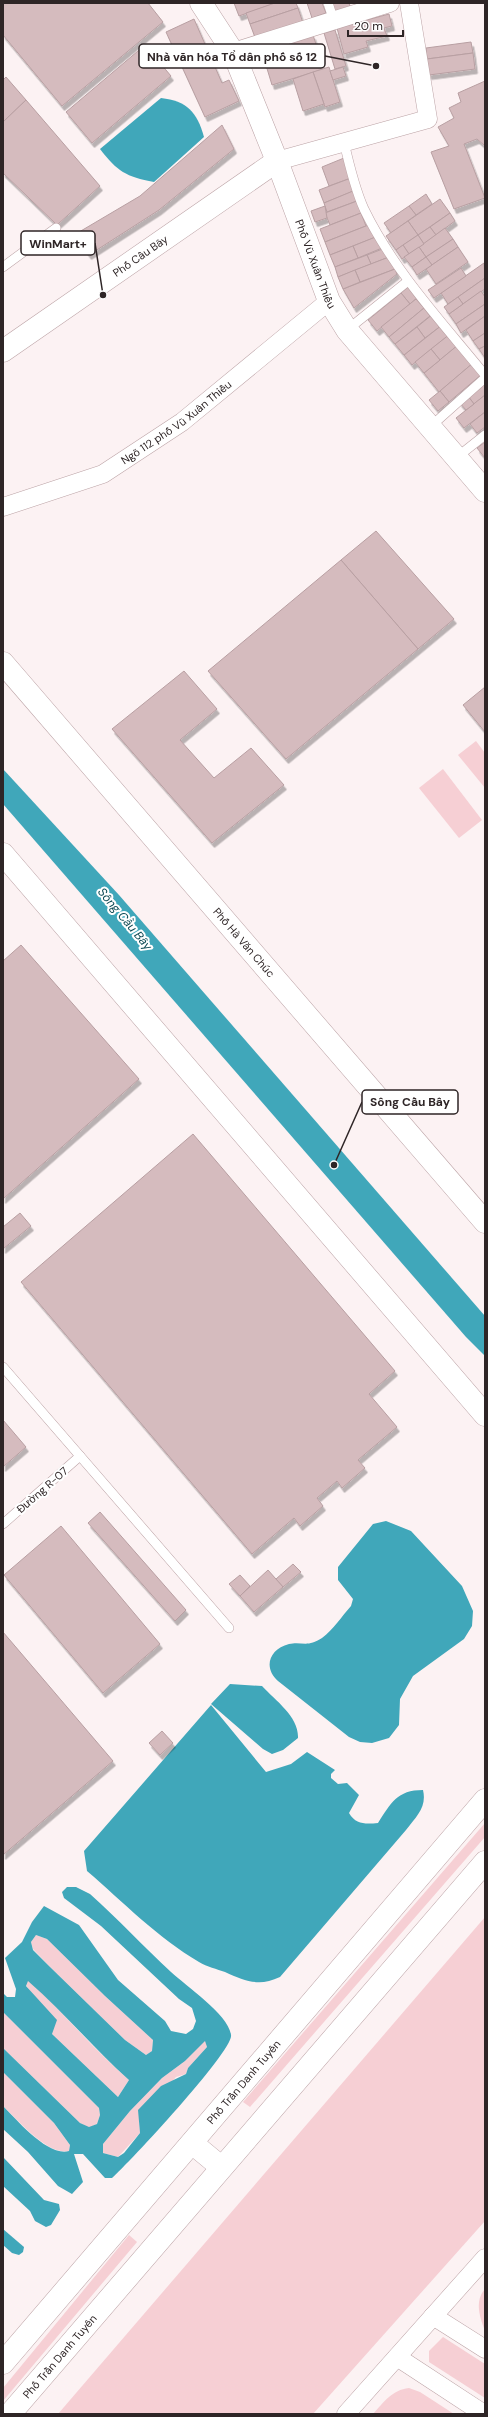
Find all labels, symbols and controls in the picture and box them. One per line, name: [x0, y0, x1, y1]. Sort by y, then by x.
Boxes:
scale bar: [348, 12, 403, 38]
text: 20 m: [354, 18, 383, 34]
callout: Nhà văn hóa Tổ dân phố số 12: [139, 44, 325, 68]
text: Nhà văn hóa Tổ dân phố số 12: [147, 49, 317, 65]
street label: Phố Vũ Xuân Thiều: [292, 217, 339, 311]
callout: WinMart+: [21, 231, 95, 255]
street label: Phố Cầu Bây: [110, 232, 170, 280]
text: WinMart+: [29, 236, 87, 252]
street label: Ngõ 112 phố Vũ Xuân Thiều: [118, 377, 234, 467]
water label: Sông Cầu Bây: [94, 884, 156, 954]
street label: Phố Hà Văn Chúc: [210, 905, 278, 980]
callout: Sông Cầu Bây: [362, 1090, 458, 1114]
text: Sông Cầu Bây: [370, 1094, 451, 1110]
street label: Đường R-07: [13, 1464, 71, 1516]
street label: Phố Trần Danh Tuyên: [204, 2037, 284, 2127]
street label: Phố Trần Danh Tuyên: [20, 2312, 100, 2401]

